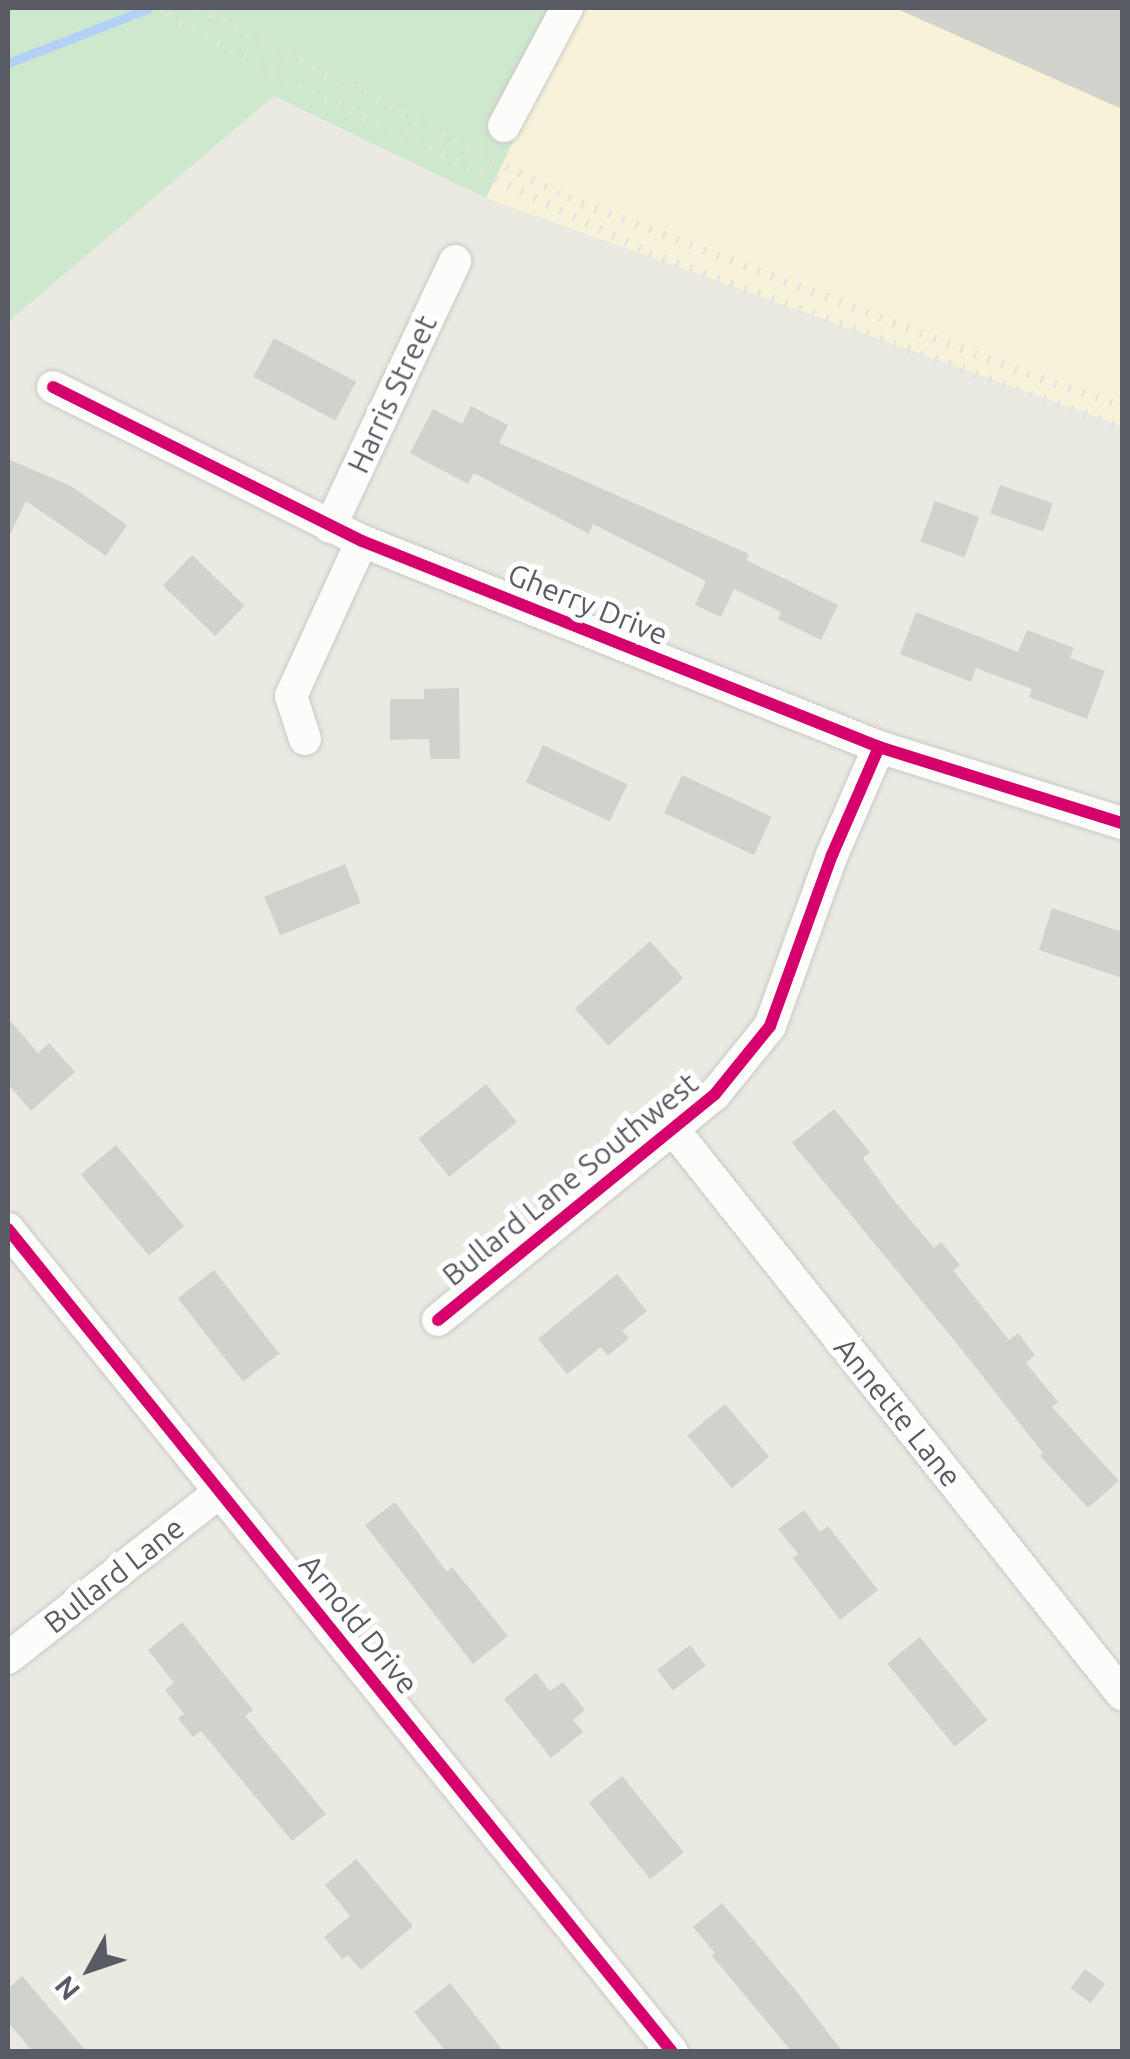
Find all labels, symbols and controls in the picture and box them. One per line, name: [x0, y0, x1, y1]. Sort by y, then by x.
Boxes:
street label: Harris Street: [340, 309, 444, 479]
street label: Gherry Drive: [503, 556, 673, 652]
street label: Bullard Lane Southwest: [435, 1065, 705, 1293]
street label: Annette Lane: [827, 1330, 969, 1494]
street label: Bullard Lane: [37, 1509, 191, 1641]
street label: Arnold Drive: [292, 1547, 426, 1701]
north arrow: [40, 1919, 140, 2019]
text: N: [48, 1971, 85, 2007]

